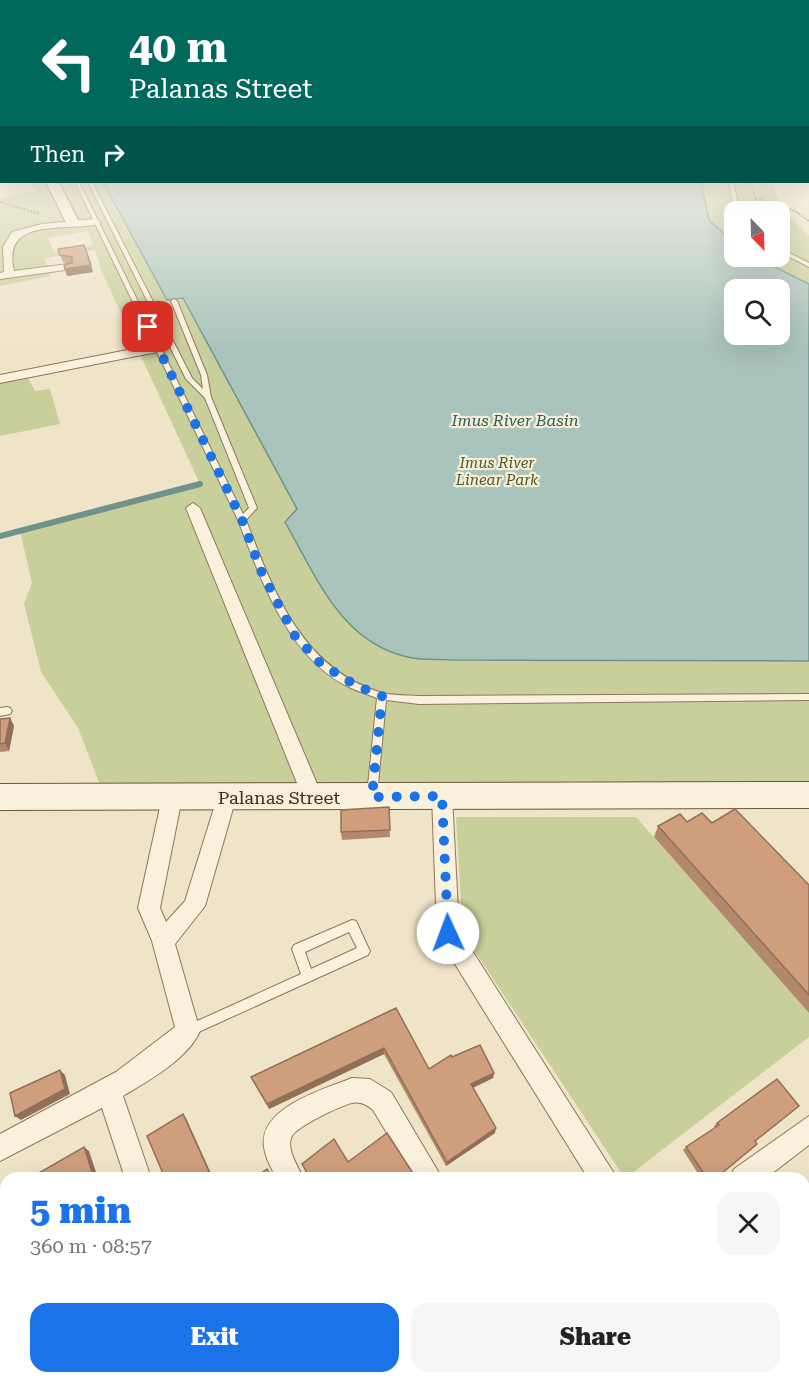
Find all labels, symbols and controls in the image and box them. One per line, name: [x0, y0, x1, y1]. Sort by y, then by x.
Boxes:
text: 40 m: [129, 23, 227, 72]
icon: left: [30, 24, 108, 102]
text: Palanas Street: [129, 73, 312, 105]
icon: right: [97, 138, 130, 171]
text: Then: [30, 142, 85, 167]
north arrow: [724, 201, 790, 267]
map controls: [724, 201, 790, 345]
button: search: [724, 279, 790, 345]
pin: [122, 301, 173, 352]
icon: arrive: [131, 310, 164, 343]
water label: Imus River Basin: [450, 411, 579, 430]
park label: Imus River Linear Park: [455, 454, 539, 489]
street label: Palanas Street: [218, 787, 340, 808]
position arrow: [416, 901, 480, 965]
text: 5 min: [30, 1190, 131, 1232]
button: close: [717, 1192, 780, 1255]
text: 360 m · 08:57: [30, 1234, 152, 1258]
button: Exit: [30, 1303, 399, 1372]
button: Share: [411, 1303, 780, 1372]

